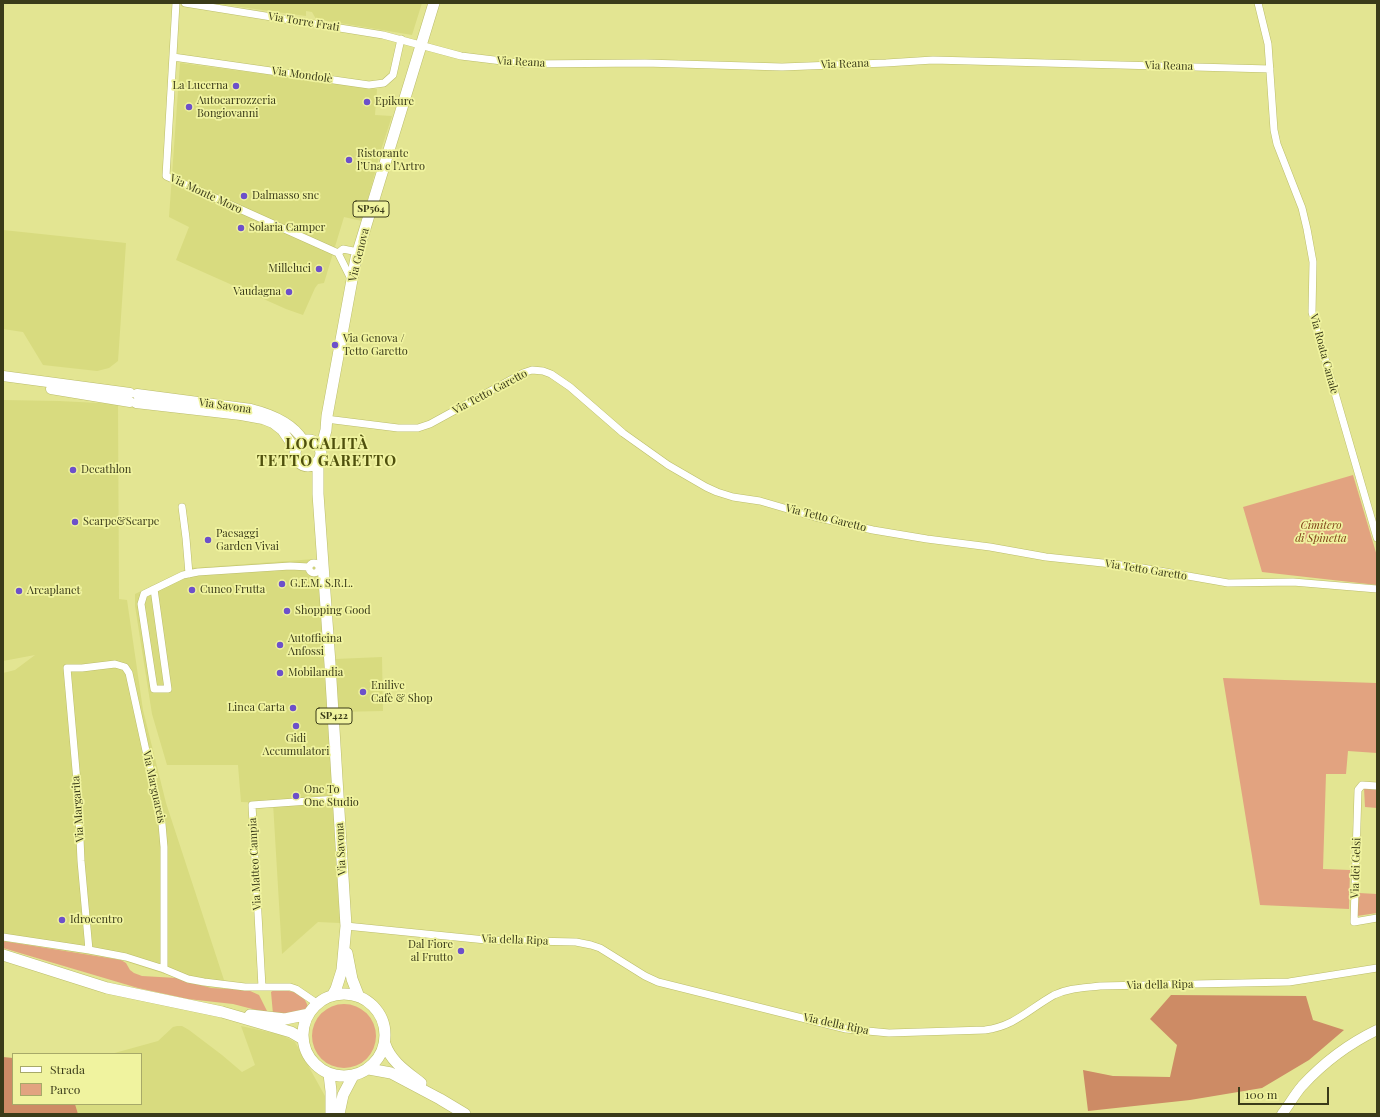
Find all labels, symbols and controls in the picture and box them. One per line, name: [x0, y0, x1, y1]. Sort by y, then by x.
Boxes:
street label: Via Torre Frati: [267, 10, 341, 34]
street label: Via Reana: [497, 54, 545, 70]
street label: Via Reana: [821, 57, 869, 71]
street label: Via Reana: [1145, 59, 1193, 73]
street label: Via Mondolè: [271, 64, 333, 86]
place label: La Lucerna: [173, 79, 228, 93]
marker: La Lucerna: [231, 81, 241, 91]
place label: Autocarrozzeria Bongiovanni: [197, 94, 276, 120]
place label: Epikure: [375, 95, 414, 109]
marker: Epikure: [362, 97, 372, 107]
marker: Autocarrozzeria Bongiovanni: [184, 102, 194, 112]
place label: Ristorante l’Una e l’Artro: [357, 147, 425, 173]
marker: Ristorante l’Una e l’Artro: [344, 155, 354, 165]
street label: Via Monte Moro: [168, 171, 244, 217]
place label: Dalmasso snc: [252, 189, 319, 203]
marker: Dalmasso snc: [239, 191, 249, 201]
road number: SP564: [353, 201, 389, 217]
place label: Solaria Camper: [249, 221, 325, 235]
marker: Solaria Camper: [236, 223, 246, 233]
street label: Via Genova: [346, 227, 372, 283]
place label: Milleluci: [268, 262, 311, 276]
marker: Milleluci: [314, 264, 324, 274]
place label: Vaudagna: [233, 285, 281, 299]
marker: Vaudagna: [284, 287, 294, 297]
street label: Via Roata Canale: [1307, 312, 1341, 396]
place label: Via Genova / Tetto Garetto: [343, 332, 408, 358]
marker: Via Genova / Tetto Garetto: [330, 340, 340, 350]
street label: Via Tetto Garetto: [450, 367, 530, 417]
street label: Via Savona: [198, 396, 252, 416]
district label: LOCALITÀ TETTO GARETTO: [257, 435, 397, 470]
place label: Decathlon: [81, 463, 131, 477]
marker: Decathlon: [68, 465, 78, 475]
street label: Via Tetto Garetto: [784, 502, 868, 534]
place label: Scarpe&Scarpe: [83, 515, 159, 529]
marker: Scarpe&Scarpe: [70, 517, 80, 527]
park label: Cimitero di Spinetta: [1295, 519, 1347, 545]
place label: Paesaggi Garden Vivai: [216, 527, 279, 553]
marker: Paesaggi Garden Vivai: [203, 535, 213, 545]
street label: Via Tetto Garetto: [1104, 557, 1188, 583]
place label: G.E.M. S.R.L.: [290, 577, 353, 591]
marker: G.E.M. S.R.L.: [277, 579, 287, 589]
place label: Cuneo Frutta: [200, 583, 265, 597]
place label: Arcaplanet: [27, 584, 80, 598]
marker: Cuneo Frutta: [187, 585, 197, 595]
marker: Arcaplanet: [14, 586, 24, 596]
place label: Shopping Good: [295, 604, 371, 618]
marker: Shopping Good: [282, 606, 292, 616]
place label: Autofficina Anfossi: [288, 632, 342, 658]
marker: Autofficina Anfossi: [275, 640, 285, 650]
place label: Mobilandia: [288, 666, 343, 680]
marker: Mobilandia: [275, 668, 285, 678]
place label: Enilive Cafè & Shop: [371, 679, 433, 705]
marker: Enilive Cafè & Shop: [358, 687, 368, 697]
place label: Linea Carta: [228, 701, 285, 715]
marker: Linea Carta: [288, 703, 298, 713]
road number: SP422: [316, 708, 352, 724]
marker: Gidi Accumulatori: [291, 721, 301, 731]
place label: Gidi Accumulatori: [263, 732, 329, 758]
street label: Via Marguareis: [140, 749, 168, 825]
street label: Via Margarita: [69, 775, 87, 843]
place label: One To One Studio: [304, 783, 359, 809]
marker: One To One Studio: [291, 791, 301, 801]
street label: Via Matteo Campia: [246, 817, 264, 911]
street label: Via Savona: [333, 822, 349, 876]
street label: Via dei Gelsi: [1348, 838, 1364, 898]
place label: Idrocentro: [70, 913, 123, 927]
marker: Idrocentro: [57, 915, 67, 925]
street label: Via della Ripa: [481, 932, 549, 948]
place label: Dal Fiore al Frutto: [408, 938, 453, 964]
marker: Dal Fiore al Frutto: [456, 946, 466, 956]
street label: Via della Ripa: [1127, 978, 1193, 992]
street label: Via della Ripa: [802, 1011, 870, 1037]
legend: [12, 1053, 142, 1105]
text: Strada: [50, 1061, 85, 1077]
scale bar: [1240, 1079, 1331, 1105]
text: Parco: [50, 1081, 80, 1097]
text: 100 m: [1245, 1086, 1277, 1102]

